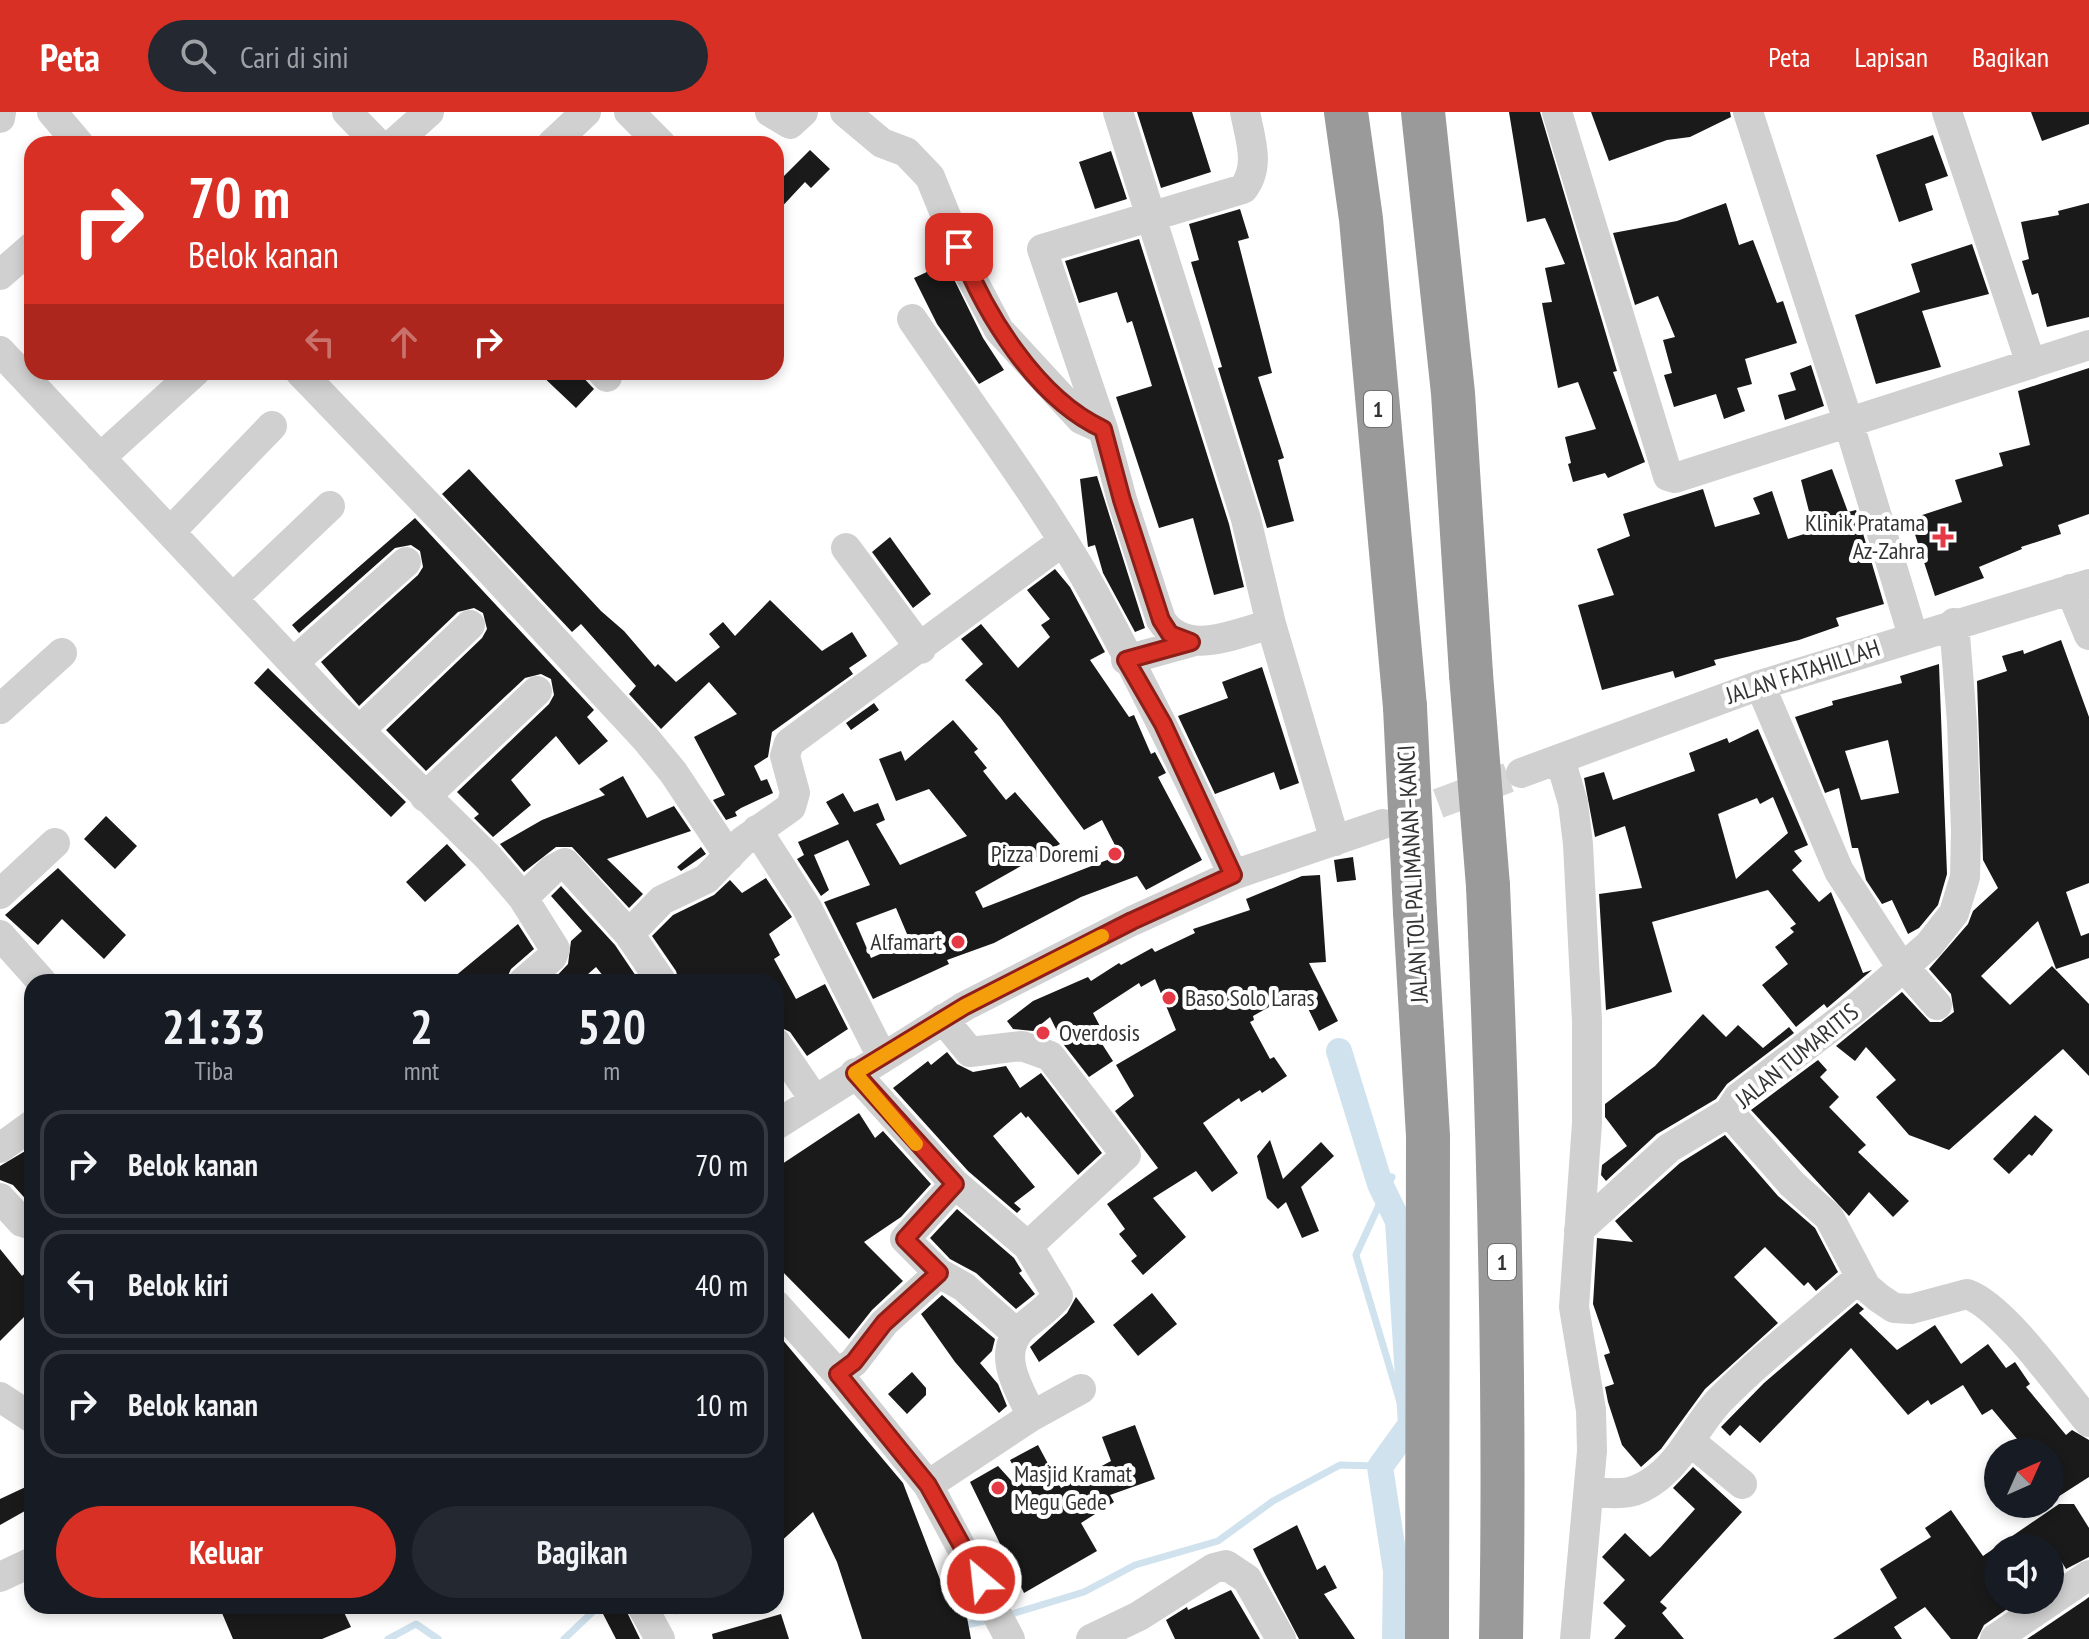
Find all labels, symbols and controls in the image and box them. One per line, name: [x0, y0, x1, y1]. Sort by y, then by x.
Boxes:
search box: [148, 20, 708, 92]
text: Peta: [40, 32, 100, 81]
icon: search: [176, 34, 220, 78]
text: Cari di sini: [240, 37, 349, 76]
text: Peta: [1768, 38, 1810, 75]
text: Lapisan: [1854, 38, 1928, 75]
text: Bagikan: [1972, 38, 2049, 75]
text: 70 m: [188, 161, 290, 233]
icon: right: [56, 168, 160, 272]
pin: [925, 213, 993, 281]
icon: arrive: [937, 225, 981, 269]
text: Belok kanan: [188, 231, 339, 278]
icon: left: [298, 320, 342, 364]
icon: ahead: [382, 320, 426, 364]
icon: right: [466, 320, 510, 364]
road number: 1: [1364, 391, 1392, 427]
place label: Klinik Pratama Az-Zahra: [1805, 507, 1925, 566]
marker: Klinik Pratama Az-Zahra: [1932, 526, 1954, 548]
street label: JALAN FATAHILLAH: [1721, 632, 1884, 711]
street label: JALAN TOL PALIMANAN–KANCI: [1390, 744, 1435, 1005]
place label: Pizza Doremi: [991, 838, 1099, 869]
marker: Pizza Doremi: [1106, 845, 1124, 863]
place label: Alfamart: [870, 926, 942, 957]
marker: Alfamart: [949, 933, 967, 951]
place label: Baso Solo Laras: [1185, 982, 1315, 1013]
marker: Baso Solo Laras: [1160, 989, 1178, 1007]
text: 21:33: [162, 995, 266, 1057]
text: 2: [410, 995, 433, 1057]
text: 520: [577, 995, 646, 1057]
street label: JALAN TUMARITIS: [1728, 997, 1865, 1115]
place label: Overdosis: [1059, 1017, 1140, 1048]
marker: Overdosis: [1034, 1024, 1052, 1042]
text: Tiba: [194, 1054, 233, 1087]
text: mnt: [404, 1054, 439, 1087]
text: m: [603, 1054, 620, 1087]
icon: right: [60, 1142, 104, 1186]
text: Belok kanan: [128, 1145, 258, 1184]
text: 70 m: [695, 1145, 748, 1184]
road number: 1: [1488, 1244, 1516, 1280]
icon: left: [60, 1262, 104, 1306]
text: Belok kiri: [128, 1265, 229, 1304]
text: 40 m: [695, 1265, 748, 1304]
icon: right: [60, 1382, 104, 1426]
text: Belok kanan: [128, 1385, 258, 1424]
text: 10 m: [695, 1385, 748, 1424]
north arrow: [1984, 1438, 2064, 1518]
map controls: [1984, 1438, 2064, 1614]
place label: Masjid Kramat Megu Gede: [1014, 1458, 1133, 1517]
marker: Masjid Kramat Megu Gede: [989, 1479, 1007, 1497]
button: Keluar: [56, 1506, 396, 1598]
button: Bagikan: [412, 1506, 752, 1598]
button: sound: [1984, 1534, 2064, 1614]
position arrow: [939, 1538, 1023, 1622]

